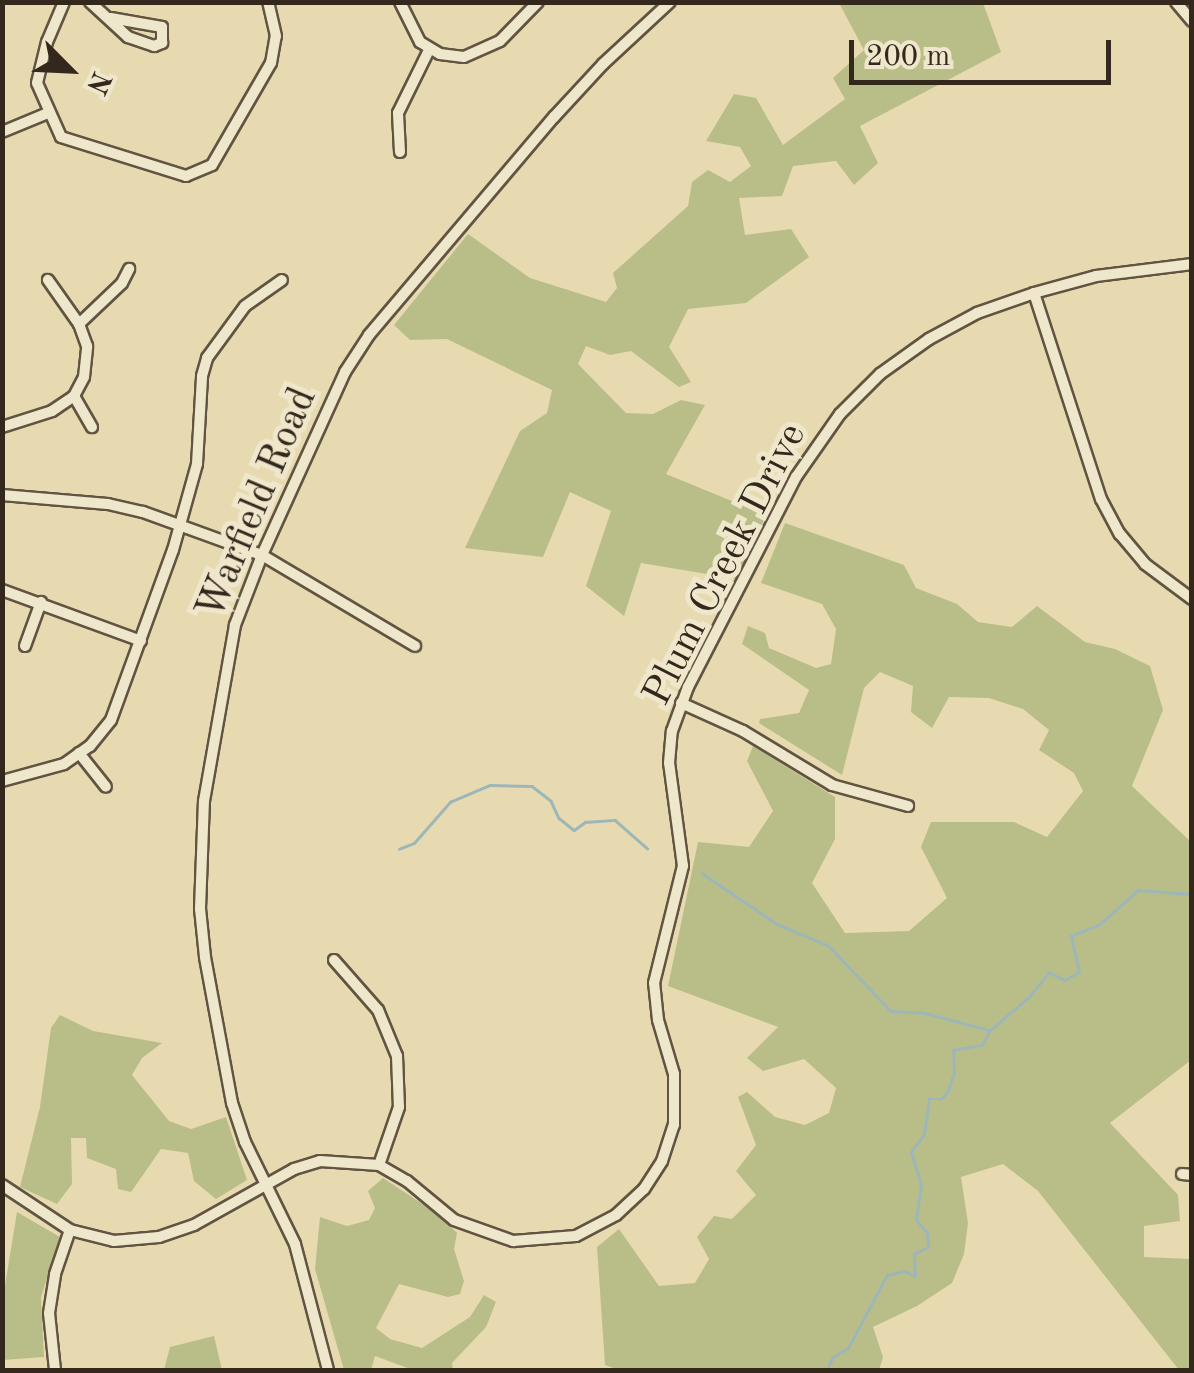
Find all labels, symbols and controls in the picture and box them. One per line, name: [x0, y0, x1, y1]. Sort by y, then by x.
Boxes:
north arrow: [20, 20, 120, 120]
scale bar: [854, 20, 1116, 82]
text: 200 m: [866, 42, 950, 72]
text: N: [80, 67, 115, 98]
street label: Warfield Road: [188, 381, 328, 627]
street label: Plum Creek Drive: [634, 416, 818, 714]

